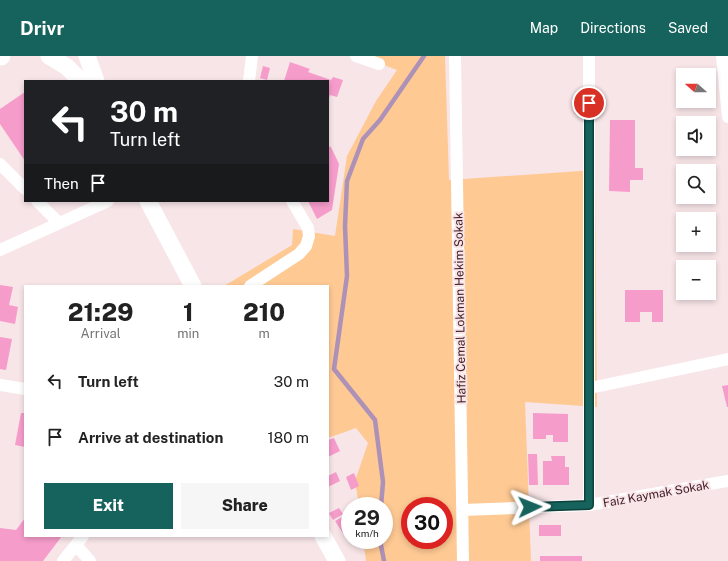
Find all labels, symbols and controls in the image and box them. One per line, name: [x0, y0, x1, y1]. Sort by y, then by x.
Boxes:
text: Drivr: [20, 17, 64, 39]
text: Map: [530, 20, 558, 36]
text: Directions: [580, 20, 646, 36]
text: Saved: [668, 20, 708, 36]
north arrow: [676, 68, 716, 108]
map controls: [676, 68, 716, 300]
pin: [572, 86, 606, 120]
icon: arrive: [578, 92, 600, 114]
text: 30 m: [110, 95, 178, 128]
icon: left: [44, 96, 96, 148]
button: sound: [676, 116, 716, 156]
text: Turn left: [110, 129, 180, 150]
button: search: [676, 164, 716, 204]
icon: arrive: [87, 172, 109, 194]
text: Then: [44, 175, 79, 192]
street label: Hafiz Cemal Lokman Hekim Sokak: [451, 212, 469, 404]
button: +: [676, 212, 716, 252]
button: −: [676, 260, 716, 300]
text: 21:29: [68, 298, 133, 326]
text: 1: [183, 298, 193, 326]
text: 210: [243, 298, 285, 326]
text: Arrival: [81, 326, 121, 341]
text: min: [177, 326, 199, 341]
text: m: [258, 326, 270, 341]
icon: left: [44, 370, 66, 392]
text: Turn left: [78, 373, 139, 390]
text: 30 m: [274, 373, 309, 390]
icon: arrive: [44, 426, 66, 448]
text: Arrive at destination: [78, 429, 223, 446]
text: 180 m: [267, 429, 309, 446]
street label: Faiz Kaymak Sokak: [602, 478, 710, 510]
button: Exit: [44, 483, 173, 529]
button: Share: [181, 483, 309, 529]
position arrow: [509, 486, 551, 528]
speed limit sign: 30: [401, 497, 453, 549]
text: 29: [354, 506, 380, 530]
text: km/h: [355, 527, 379, 539]

